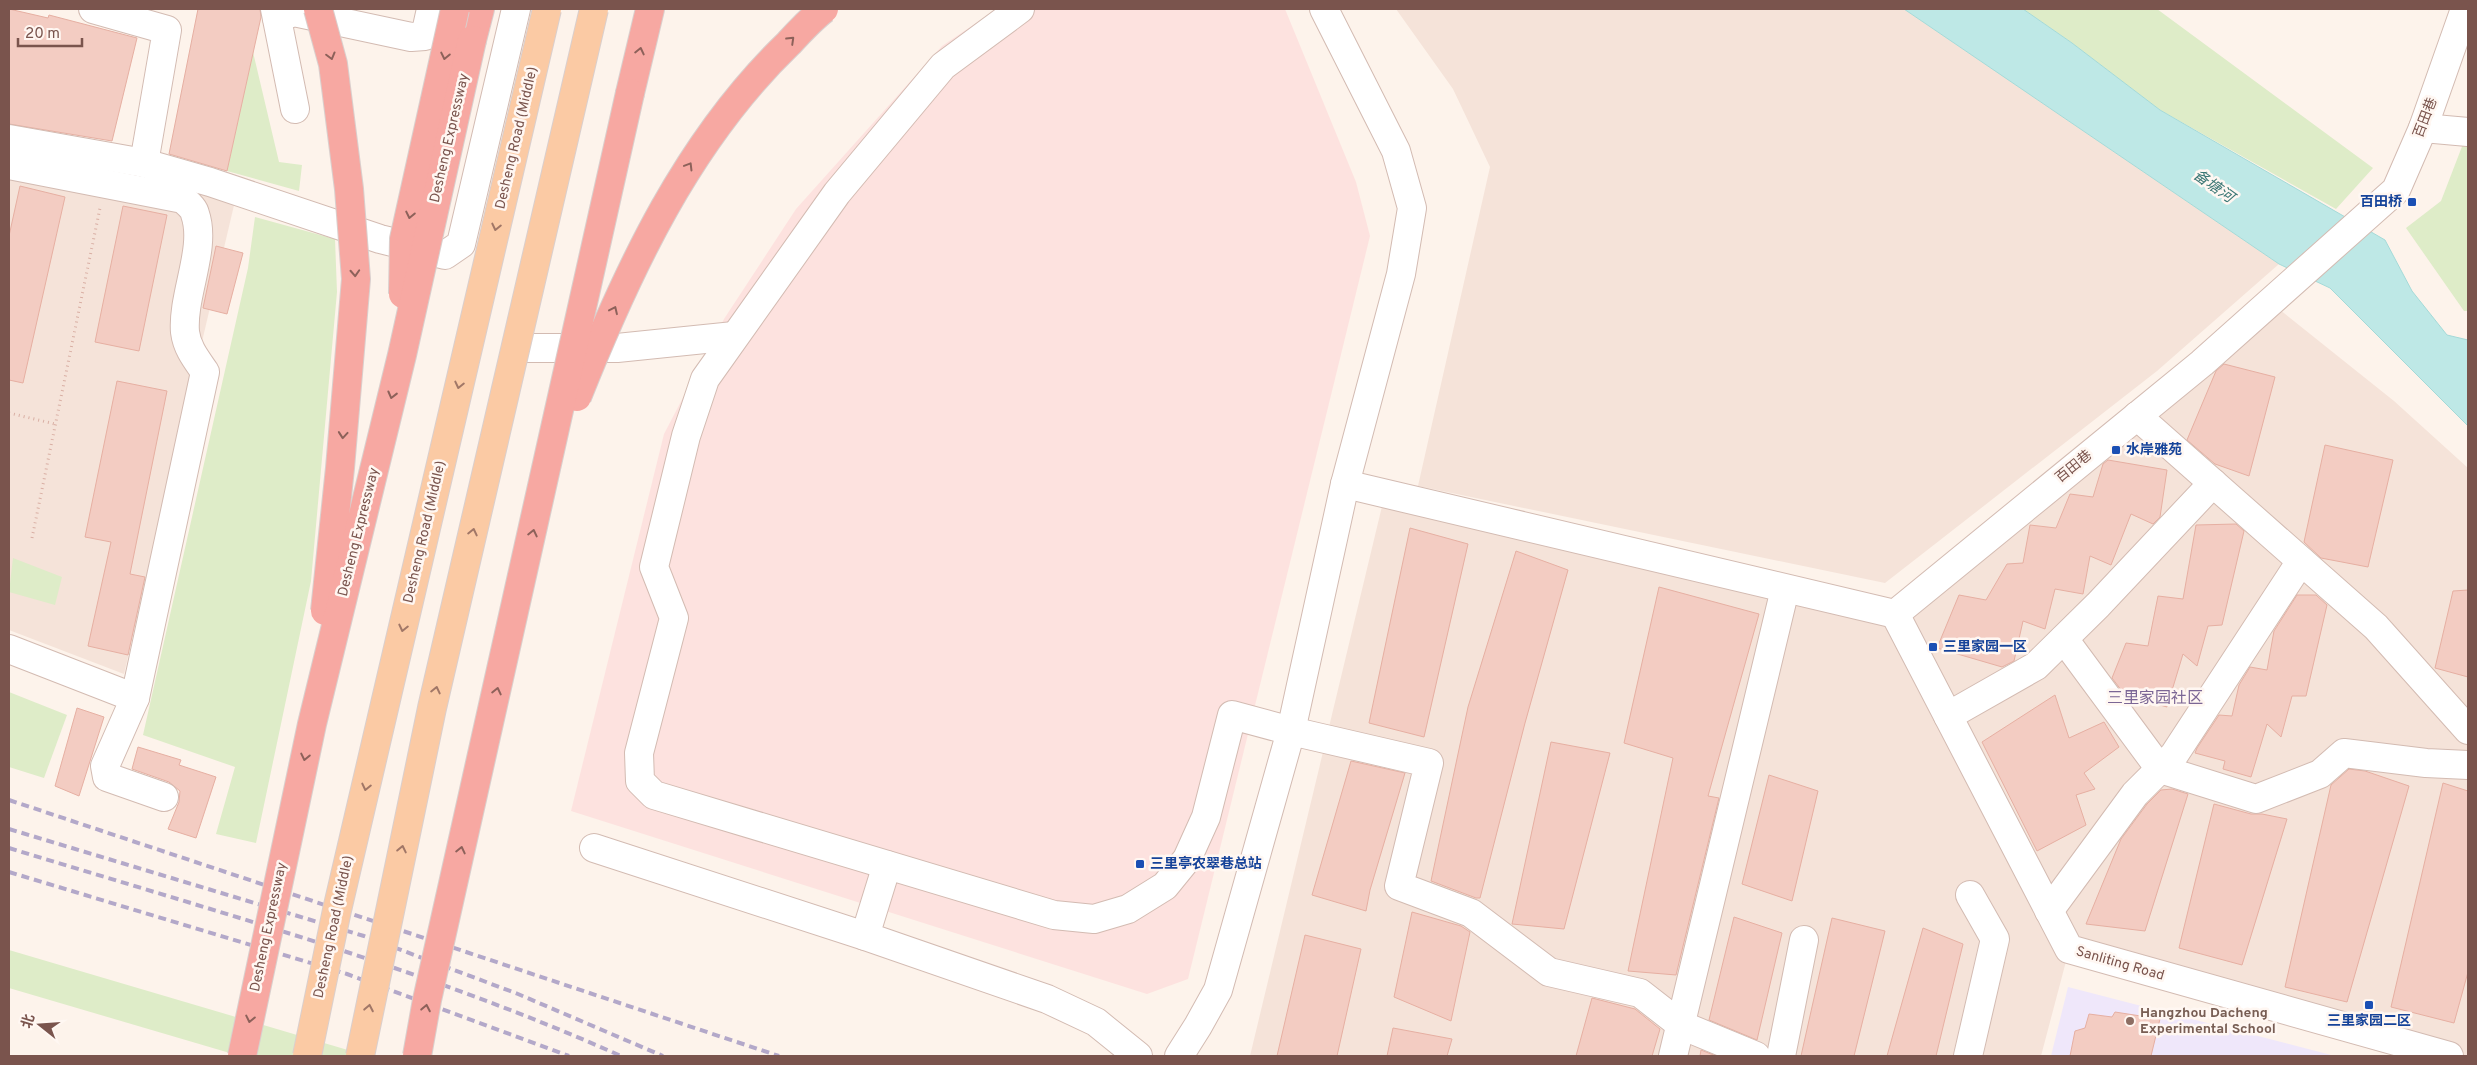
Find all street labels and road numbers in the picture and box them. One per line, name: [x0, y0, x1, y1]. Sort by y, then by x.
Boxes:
street label: Desheng Road (Middle): [492, 65, 542, 211]
street label: Desheng Expressway: [427, 72, 473, 204]
street label: 百田巷: [2411, 95, 2441, 141]
street label: 百田巷: [2052, 447, 2096, 487]
street label: Desheng Road (Middle): [400, 459, 450, 605]
street label: Desheng Expressway: [335, 466, 383, 598]
street label: Desheng Road (Middle): [311, 854, 357, 1000]
street label: Desheng Expressway: [247, 861, 291, 993]
street label: Sanliting Road: [2074, 943, 2166, 985]

